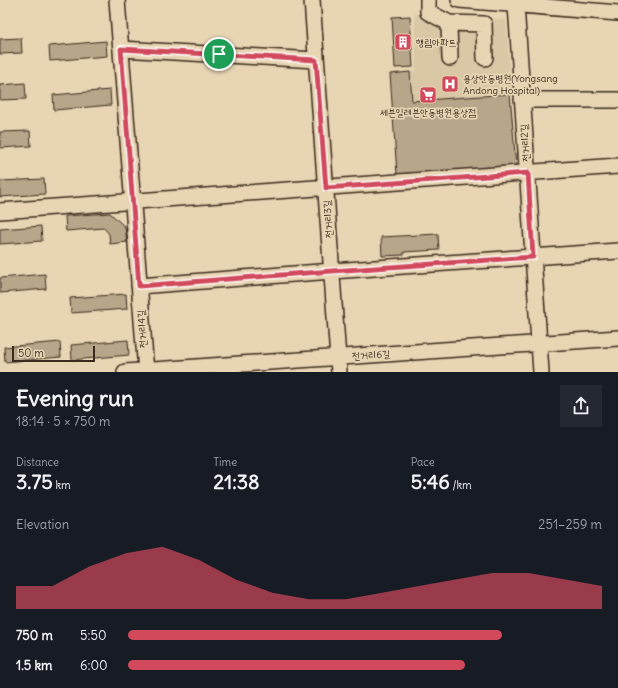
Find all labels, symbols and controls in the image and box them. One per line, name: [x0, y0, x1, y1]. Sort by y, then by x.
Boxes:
building icon: 행림아파트: [393, 32, 413, 52]
place label: 행림아파트: [415, 36, 456, 49]
pin: [202, 37, 236, 71]
icon: arrive: [208, 43, 230, 65]
place label: 용상안동병원(Yongsang Andong Hospital): [463, 72, 558, 97]
hospital icon: 용상안동병원(Yongsang Andong Hospital): [440, 74, 460, 94]
supermarket icon: 세븐일레븐안동병원용상점: [418, 85, 438, 105]
place label: 세븐일레븐안동병원용상점: [380, 106, 476, 119]
street label: 전거리2길: [517, 124, 533, 162]
street label: 전거리3길: [320, 200, 336, 238]
street label: 전거리4길: [134, 310, 150, 348]
scale bar: [12, 344, 95, 363]
text: 50 m: [18, 346, 44, 360]
street label: 전거리6길: [352, 347, 390, 363]
text: Evening run: [16, 384, 134, 412]
button: share: [560, 385, 602, 427]
text: 18:14 · 5 × 750 m: [16, 413, 110, 430]
text: Distance: [16, 455, 59, 469]
text: Time: [213, 455, 237, 469]
text: Pace: [411, 455, 435, 469]
text: 3.75: [16, 469, 53, 494]
text: 21:38: [213, 469, 260, 494]
text: 5:46: [411, 469, 450, 494]
text: km: [53, 478, 71, 492]
text: /km: [450, 478, 472, 492]
text: Elevation: [16, 516, 69, 533]
text: 251–259 m: [538, 516, 602, 533]
text: 750 m: [16, 627, 53, 644]
text: 5:50: [80, 627, 106, 644]
text: 1.5 km: [16, 657, 52, 674]
text: 6:00: [80, 657, 108, 674]

